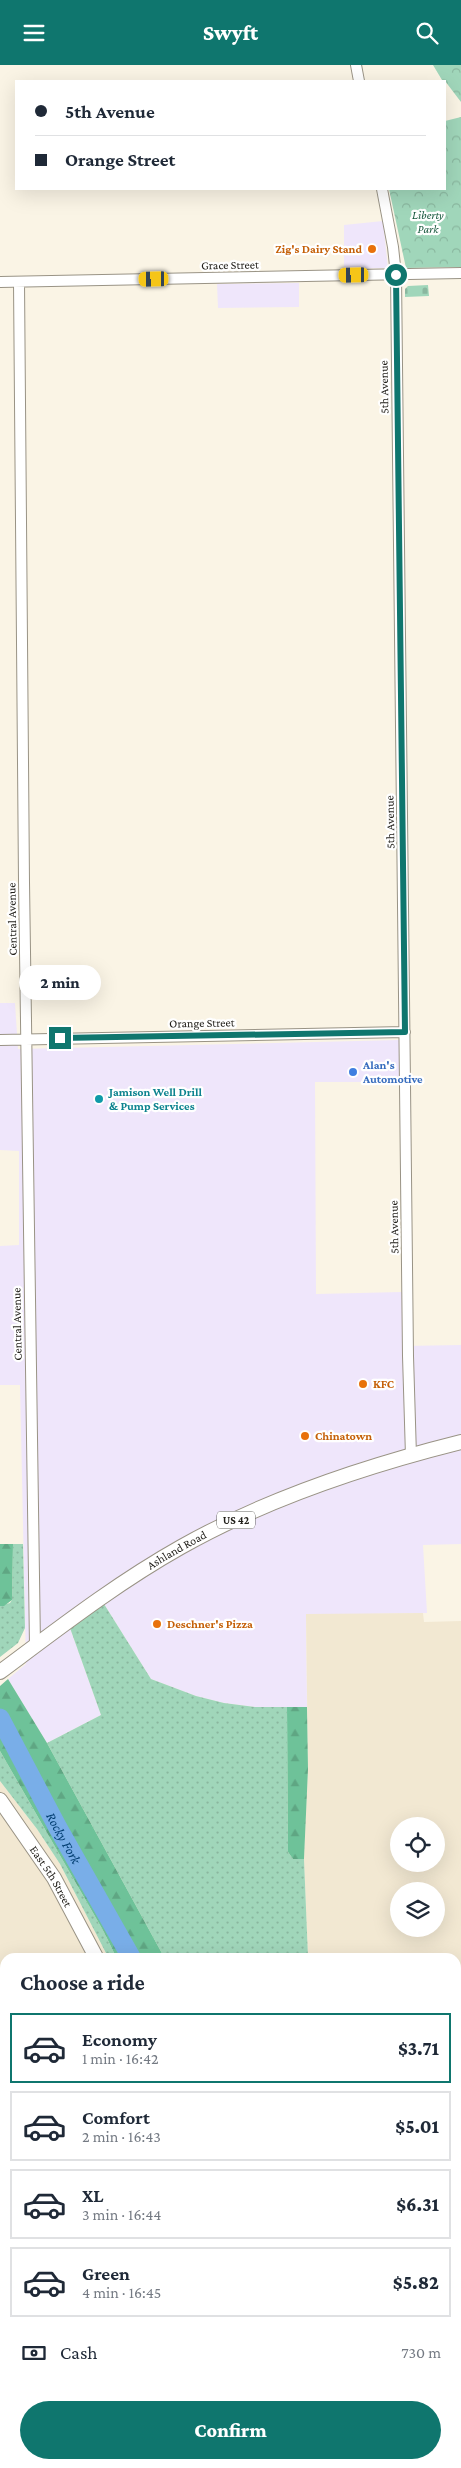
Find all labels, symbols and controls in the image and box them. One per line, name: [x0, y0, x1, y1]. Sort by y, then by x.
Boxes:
icon: menu: [20, 19, 48, 47]
icon: search: [413, 19, 441, 47]
text: Swyft: [203, 20, 258, 45]
text: 5th Avenue: [65, 101, 155, 122]
text: Orange Street: [65, 149, 175, 170]
park label: Liberty Park: [412, 208, 444, 236]
place label: Zig's Dairy Stand: [275, 242, 362, 256]
marker: Zig's Dairy Stand: [366, 243, 378, 255]
street label: Grace Street: [201, 257, 260, 273]
route start: [385, 264, 407, 286]
car: [338, 267, 369, 283]
car: [138, 271, 169, 287]
street label: 5th Avenue: [377, 360, 391, 414]
street label: 5th Avenue: [383, 795, 397, 849]
street label: Central Avenue: [4, 882, 20, 956]
callout: 2 min: [19, 965, 101, 1001]
text: 2 min: [40, 974, 80, 991]
street label: Orange Street: [169, 1015, 236, 1031]
route end: [49, 1027, 71, 1049]
place label: Alan's Automotive: [362, 1058, 423, 1086]
marker: Alan's Automotive: [347, 1066, 359, 1078]
place label: Jamison Well Drill & Pump Services: [107, 1085, 202, 1113]
marker: Jamison Well Drill & Pump Services: [93, 1093, 105, 1105]
street label: 5th Avenue: [387, 1200, 401, 1254]
street label: Central Avenue: [9, 1287, 25, 1361]
place label: KFC: [373, 1377, 395, 1391]
marker: KFC: [357, 1378, 369, 1390]
place label: Chinatown: [315, 1429, 372, 1443]
marker: Chinatown: [299, 1430, 311, 1442]
road number: US 42: [217, 1511, 255, 1529]
street label: Ashland Road: [144, 1527, 209, 1572]
place label: Deschner's Pizza: [167, 1617, 253, 1631]
marker: Deschner's Pizza: [151, 1618, 163, 1630]
water label: Rocky Fork: [43, 1810, 85, 1867]
map controls: [390, 1817, 445, 1937]
button: locate: [390, 1817, 445, 1872]
street label: East 5th Street: [27, 1843, 76, 1910]
button: layers: [390, 1882, 445, 1937]
text: Choose a ride: [20, 1970, 145, 1995]
icon: car: [22, 2026, 67, 2071]
text: Economy: [82, 2029, 157, 2050]
text: $3.71: [398, 2038, 439, 2059]
text: 1 min · 16:42: [82, 2050, 159, 2067]
icon: car: [22, 2104, 67, 2149]
text: Comfort: [82, 2107, 150, 2128]
text: $5.01: [395, 2116, 439, 2137]
text: 2 min · 16:43: [82, 2128, 161, 2145]
icon: car: [22, 2182, 67, 2227]
text: XL: [82, 2185, 104, 2206]
text: $6.31: [396, 2194, 439, 2215]
text: 3 min · 16:44: [82, 2206, 162, 2223]
icon: car: [22, 2260, 67, 2305]
text: Green: [82, 2263, 130, 2284]
text: $5.82: [393, 2272, 439, 2293]
text: 4 min · 16:45: [82, 2284, 161, 2301]
icon: cash: [20, 2339, 48, 2367]
text: Cash: [60, 2342, 98, 2363]
text: 730 m: [401, 2344, 441, 2361]
button: Confirm: [20, 2401, 441, 2459]

